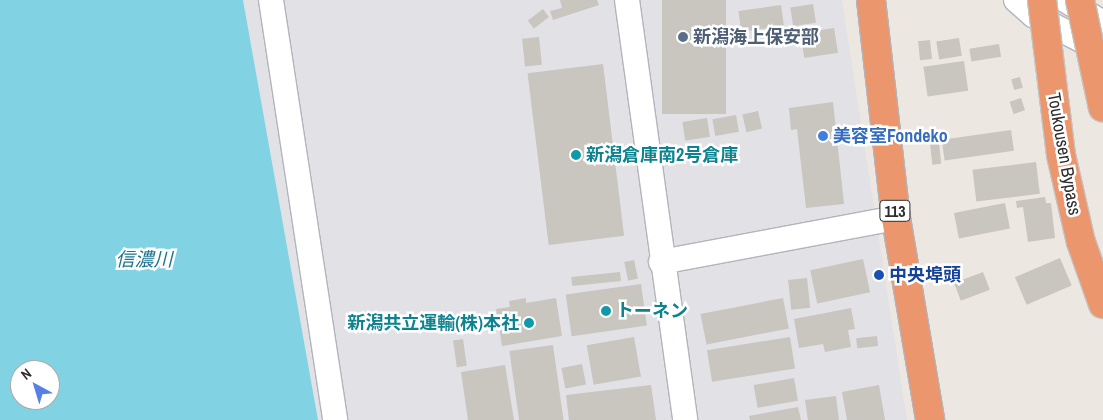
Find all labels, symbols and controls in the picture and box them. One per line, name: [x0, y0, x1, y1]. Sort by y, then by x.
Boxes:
place label: 新潟海上保安部: [693, 26, 819, 48]
marker: 新潟海上保安部: [677, 31, 689, 43]
street label: Toukousen Bypass: [1043, 91, 1085, 217]
place label: 美容室Fondeko: [833, 125, 948, 147]
marker: 美容室Fondeko: [817, 130, 829, 142]
place label: 新潟倉庫南2号倉庫: [586, 144, 738, 166]
marker: 新潟倉庫南2号倉庫: [570, 149, 582, 161]
road number: 113: [879, 198, 911, 225]
water label: 信濃川: [116, 249, 172, 271]
place label: 中央埠頭: [889, 264, 961, 286]
marker: 中央埠頭: [873, 269, 885, 281]
place label: トーネン: [616, 300, 688, 322]
marker: トーネン: [600, 305, 612, 317]
place label: 新潟共立運輸(株)本社: [347, 312, 519, 334]
marker: 新潟共立運輸(株)本社: [523, 317, 535, 329]
north arrow: [10, 360, 60, 410]
text: N: [17, 365, 35, 384]

